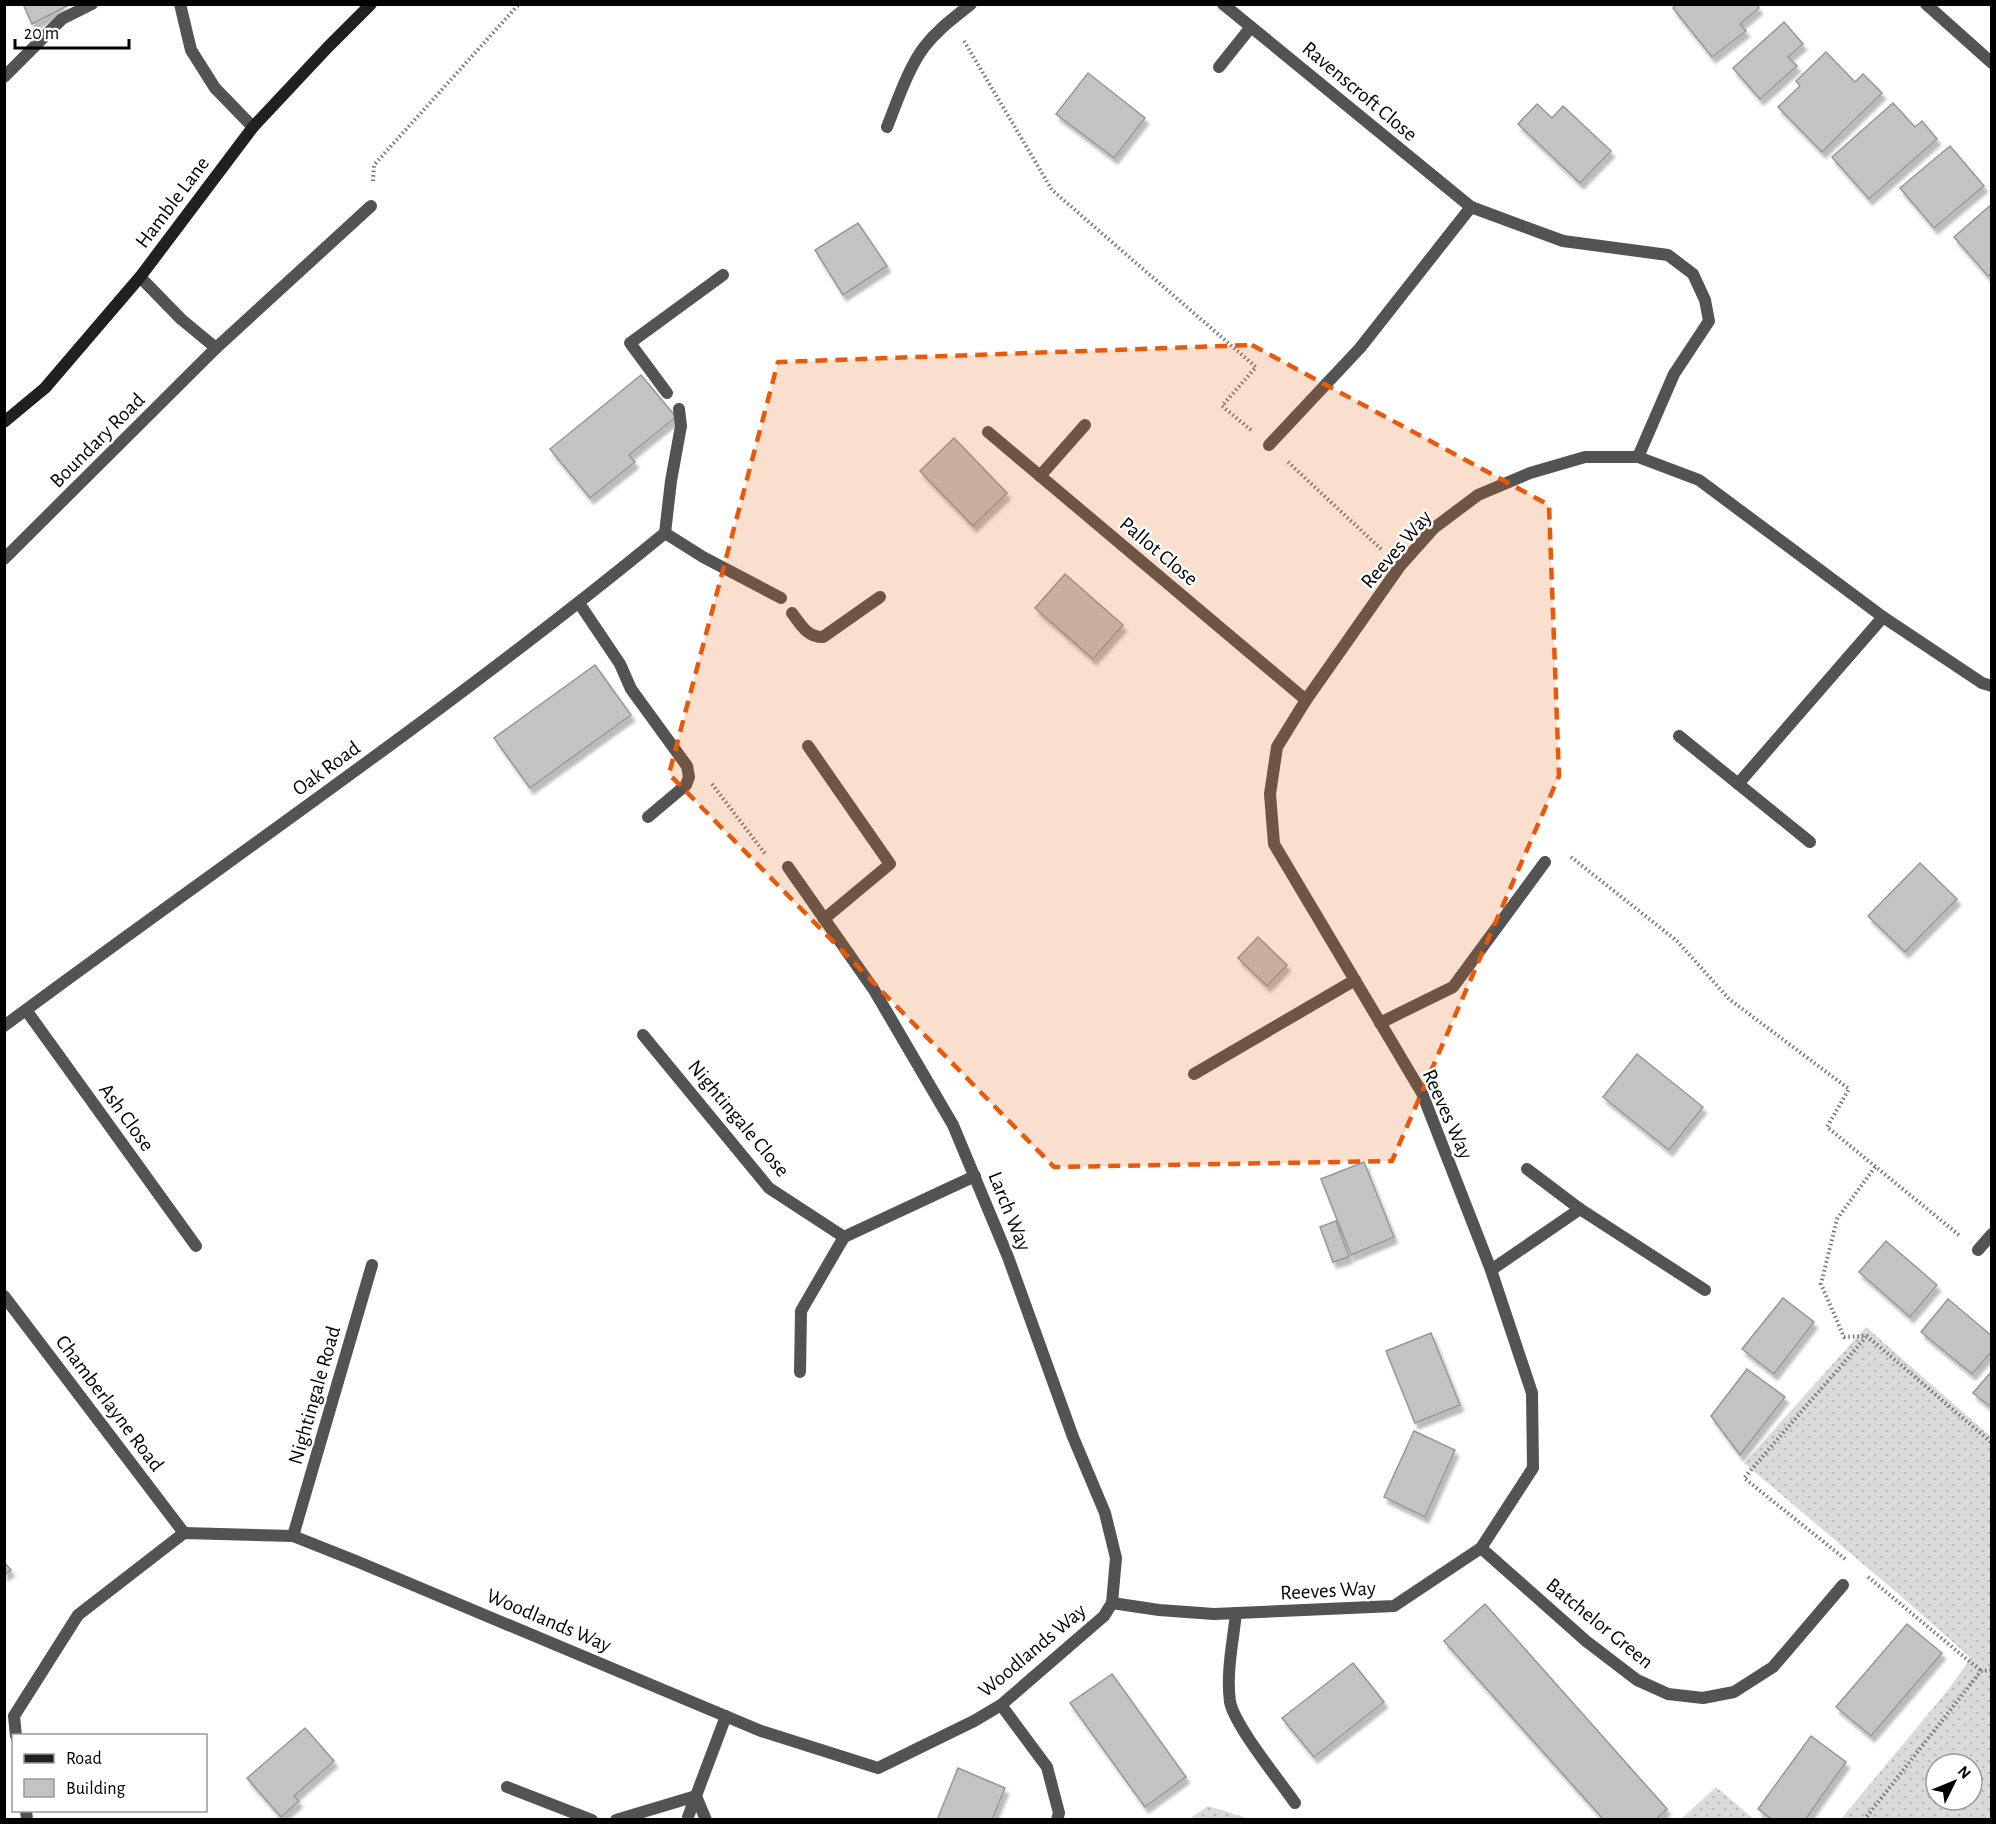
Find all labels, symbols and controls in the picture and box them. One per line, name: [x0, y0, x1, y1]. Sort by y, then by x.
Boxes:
scale bar: [15, 12, 129, 50]
text: 20 m: [24, 25, 59, 43]
street label: Ravenscroft Close: [1298, 37, 1421, 145]
street label: Hamble Lane: [131, 153, 213, 252]
street label: Boundary Road: [46, 389, 149, 492]
street label: Reeves Way: [1357, 506, 1436, 592]
street label: Pallot Close: [1116, 513, 1202, 590]
street label: Oak Road: [289, 737, 364, 800]
street label: Nightingale Close: [684, 1056, 793, 1181]
street label: Reeves Way: [1418, 1066, 1477, 1162]
street label: Ash Close: [95, 1080, 158, 1155]
street label: Larch Way: [984, 1169, 1035, 1254]
street label: Nightingale Road: [285, 1323, 344, 1467]
street label: Chamberlayne Road: [52, 1331, 168, 1476]
street label: Batchelor Green: [1542, 1574, 1657, 1673]
street label: Reeves Way: [1280, 1578, 1376, 1603]
street label: Woodlands Way: [483, 1585, 614, 1656]
street label: Woodlands Way: [975, 1600, 1090, 1701]
legend: [12, 1734, 207, 1812]
text: Road: [66, 1750, 102, 1768]
north arrow: [1924, 1752, 1984, 1812]
text: N: [1955, 1763, 1974, 1782]
text: Building: [66, 1780, 126, 1798]

